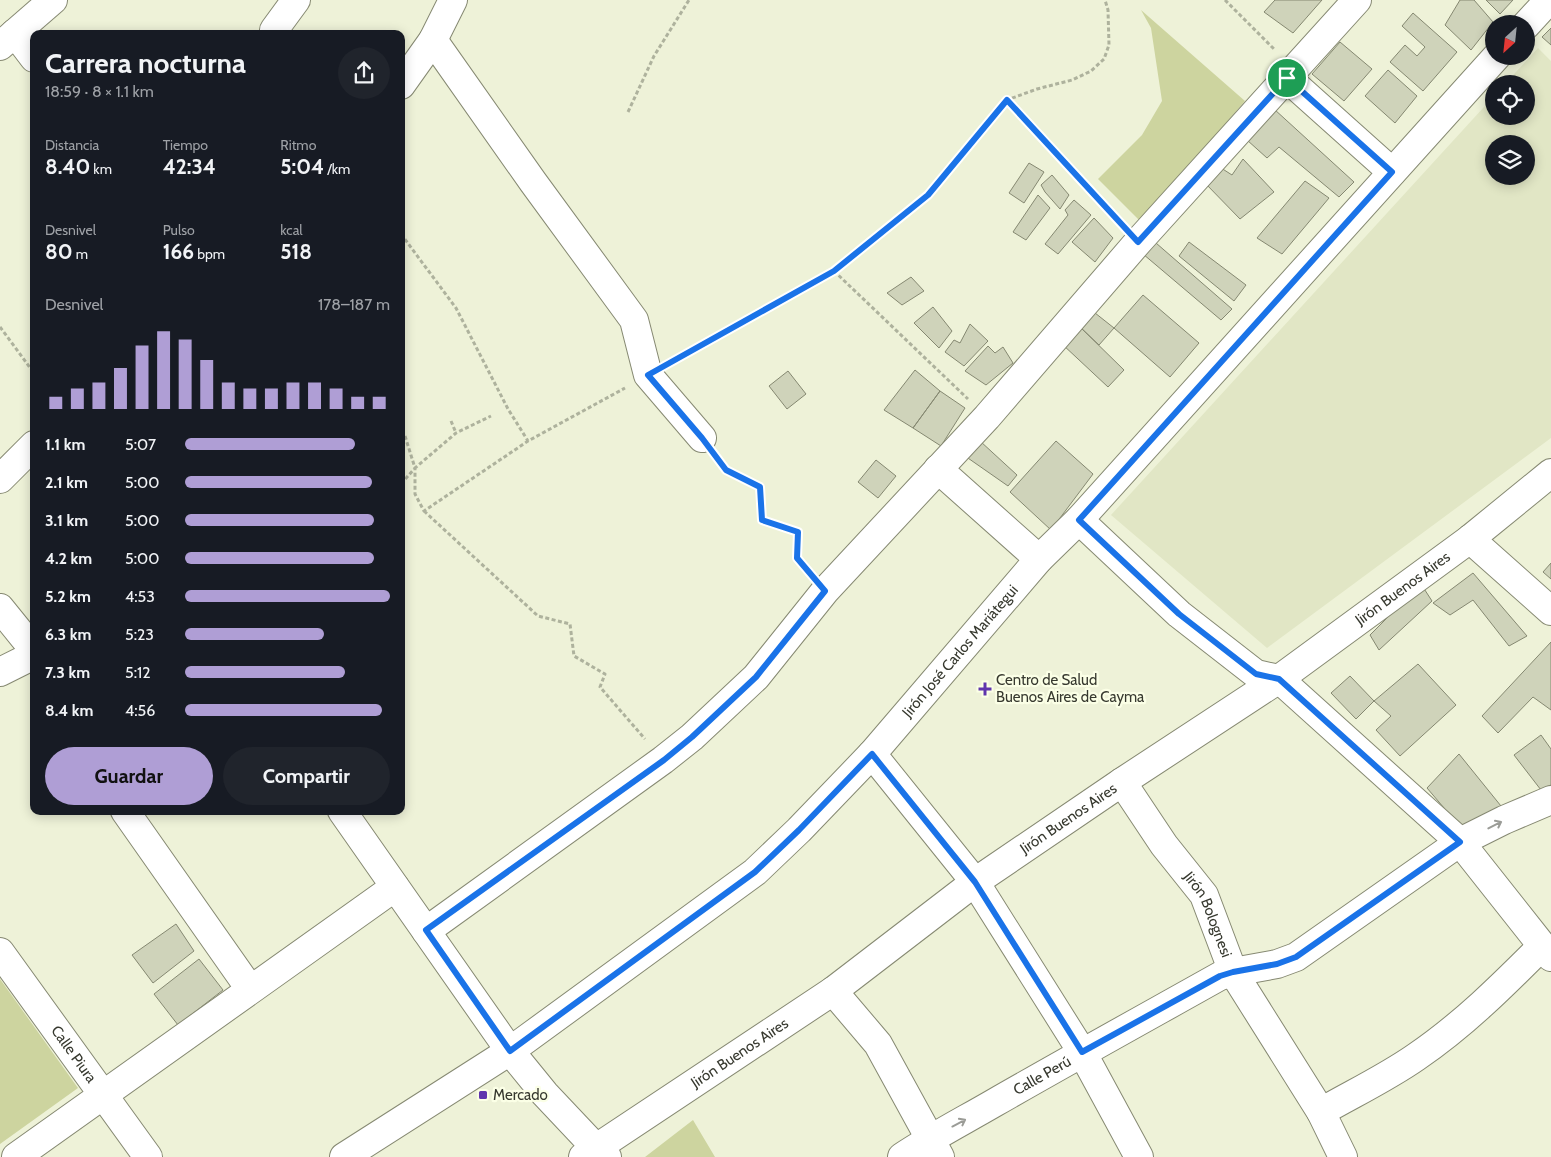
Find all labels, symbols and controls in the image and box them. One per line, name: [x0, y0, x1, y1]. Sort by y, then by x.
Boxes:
north arrow: [1485, 15, 1535, 65]
map controls: [1485, 15, 1535, 185]
text: Carrera nocturna: [45, 46, 246, 80]
button: share: [338, 47, 390, 99]
pin: [1266, 57, 1308, 99]
icon: arrive: [1273, 64, 1301, 92]
button: locate: [1485, 75, 1535, 125]
text: 18:59 · 8 × 1.1 km: [45, 82, 154, 101]
button: layers: [1485, 135, 1535, 185]
text: Distancia: [45, 136, 99, 154]
text: Tiempo: [163, 136, 208, 154]
text: Ritmo: [280, 136, 316, 154]
text: 8.40: [45, 154, 90, 179]
text: 42:34: [163, 154, 216, 179]
text: 5:04: [280, 154, 324, 179]
text: km: [90, 160, 112, 178]
text: /km: [324, 160, 350, 178]
text: Desnivel: [45, 221, 96, 239]
text: Pulso: [163, 221, 195, 239]
text: kcal: [280, 221, 303, 239]
text: 80: [45, 239, 73, 264]
text: 166: [163, 239, 194, 264]
text: 518: [280, 239, 312, 264]
text: m: [73, 245, 88, 263]
text: bpm: [194, 245, 225, 263]
text: Desnivel: [45, 295, 103, 314]
text: 178–187 m: [318, 295, 390, 314]
text: 1.1 km: [45, 435, 85, 454]
text: 5:07: [125, 435, 156, 454]
text: 2.1 km: [45, 473, 88, 492]
text: 5:00: [125, 473, 159, 492]
text: 3.1 km: [45, 511, 88, 530]
text: 5:00: [125, 511, 159, 530]
street label: Jirón Buenos Aires: [1351, 548, 1454, 630]
text: 4.2 km: [45, 549, 92, 568]
text: 5:00: [125, 549, 159, 568]
street label: Jirón José Carlos Mariátegui: [898, 581, 1022, 722]
text: 5.2 km: [45, 587, 91, 606]
text: 4:53: [125, 587, 155, 606]
text: 6.3 km: [45, 625, 91, 644]
text: 5:23: [125, 625, 154, 644]
text: 7.3 km: [45, 663, 90, 682]
text: 5:12: [125, 663, 151, 682]
place label: Centro de Salud Buenos Aires de Cayma: [996, 671, 1145, 706]
marker: Centro de Salud Buenos Aires de Cayma: [978, 682, 992, 696]
text: 8.4 km: [45, 701, 93, 720]
text: 4:56: [125, 701, 155, 720]
button: Guardar: [45, 747, 213, 805]
button: Compartir: [223, 747, 390, 805]
street label: Jirón Buenos Aires: [1016, 779, 1120, 858]
one-way arrow: [1487, 820, 1502, 829]
street label: Jirón Bolognesi: [1179, 867, 1236, 960]
street label: Jirón Buenos Aires: [687, 1014, 792, 1092]
street label: Calle Piura: [47, 1022, 101, 1087]
street label: Calle Perú: [1010, 1052, 1074, 1099]
place label: Mercado: [493, 1086, 548, 1104]
marker: Mercado: [477, 1089, 489, 1101]
one-way arrow: [951, 1118, 966, 1127]

